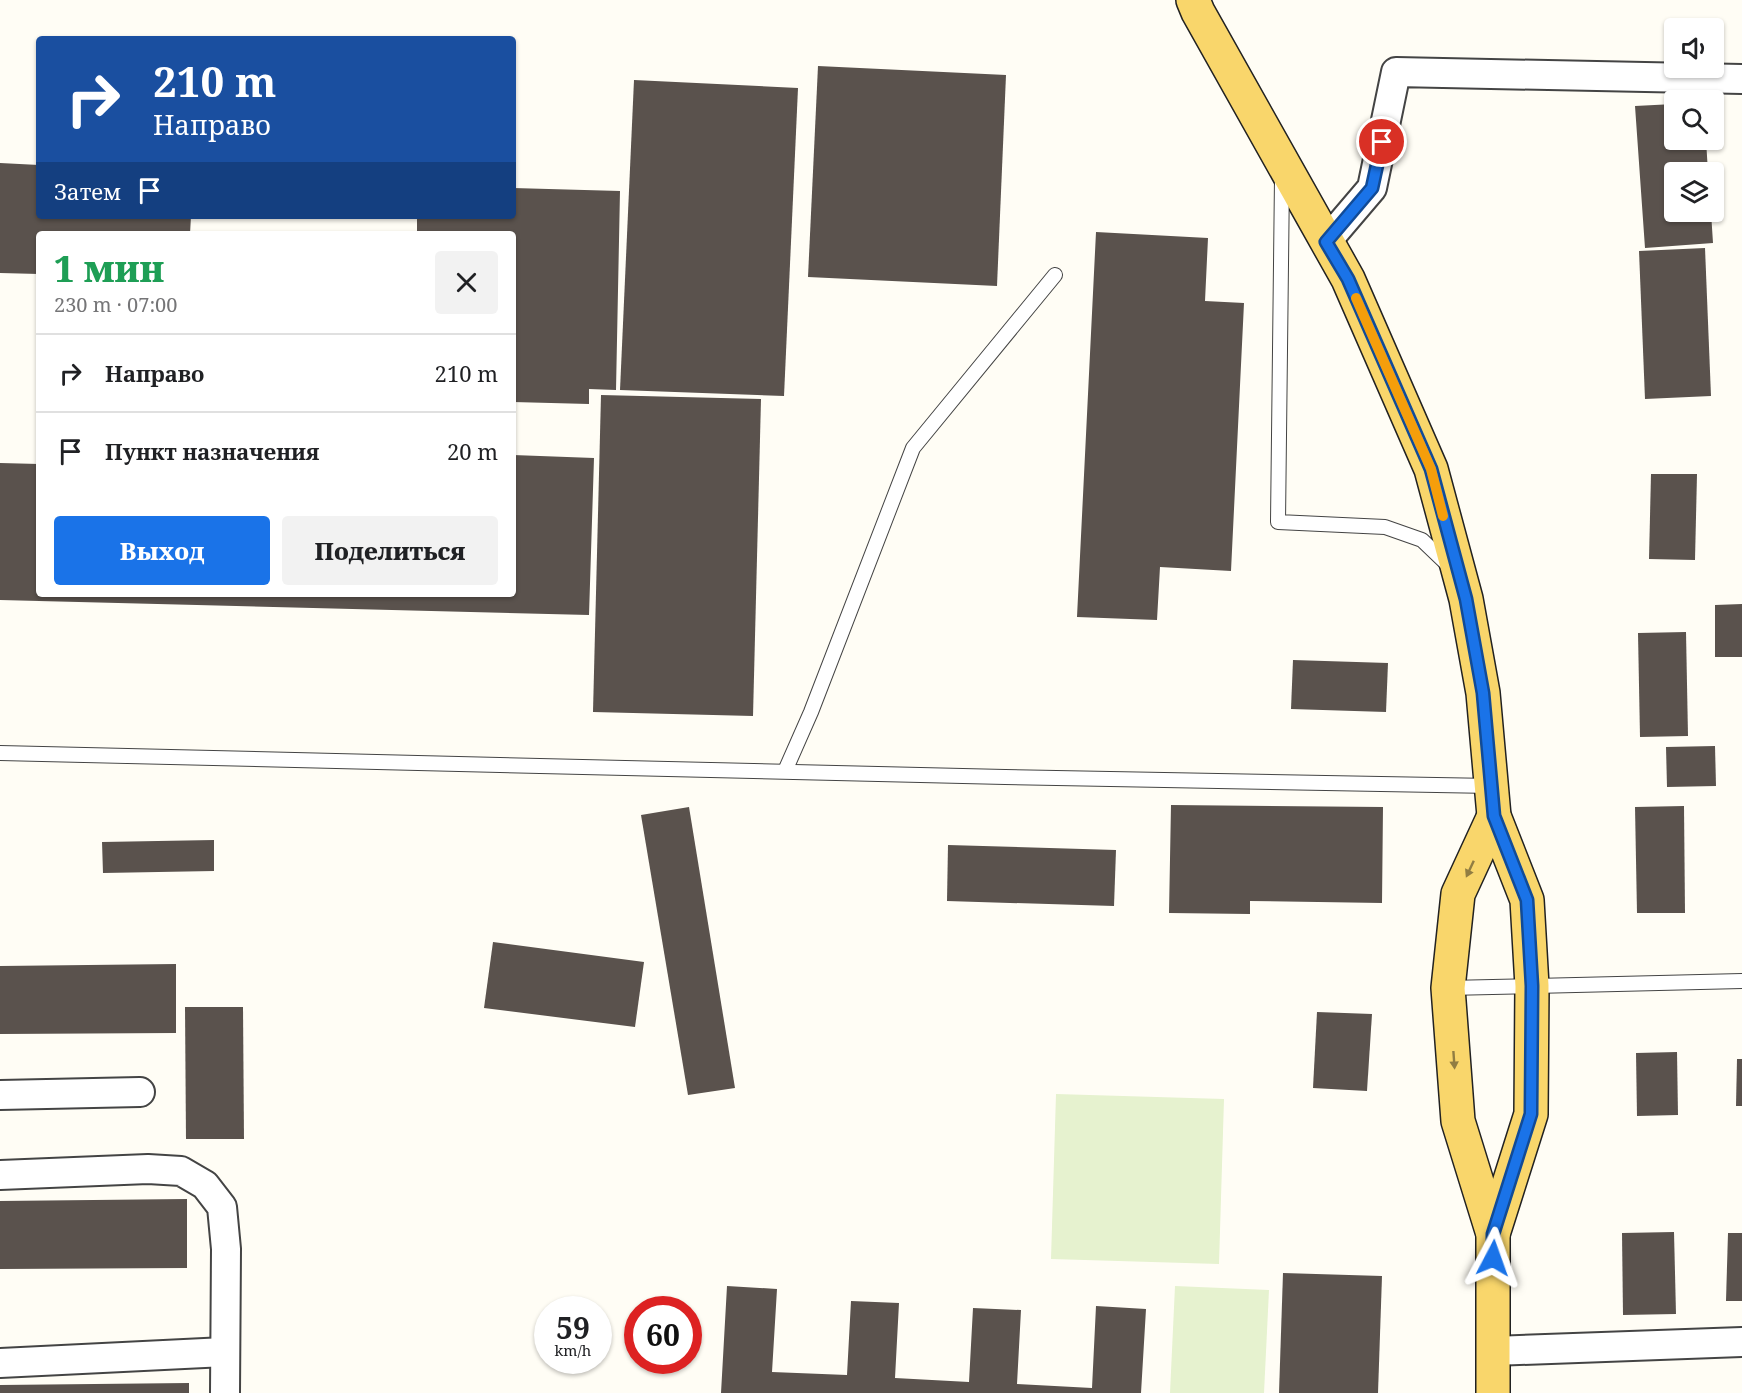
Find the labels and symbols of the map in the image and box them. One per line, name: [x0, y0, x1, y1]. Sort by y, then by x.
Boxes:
pin: [1356, 116, 1407, 167]
one-way arrow: [1465, 860, 1474, 877]
one-way arrow: [1449, 1051, 1458, 1070]
position arrow: [1461, 1226, 1525, 1290]
speed limit sign: 60: [624, 1296, 702, 1374]

